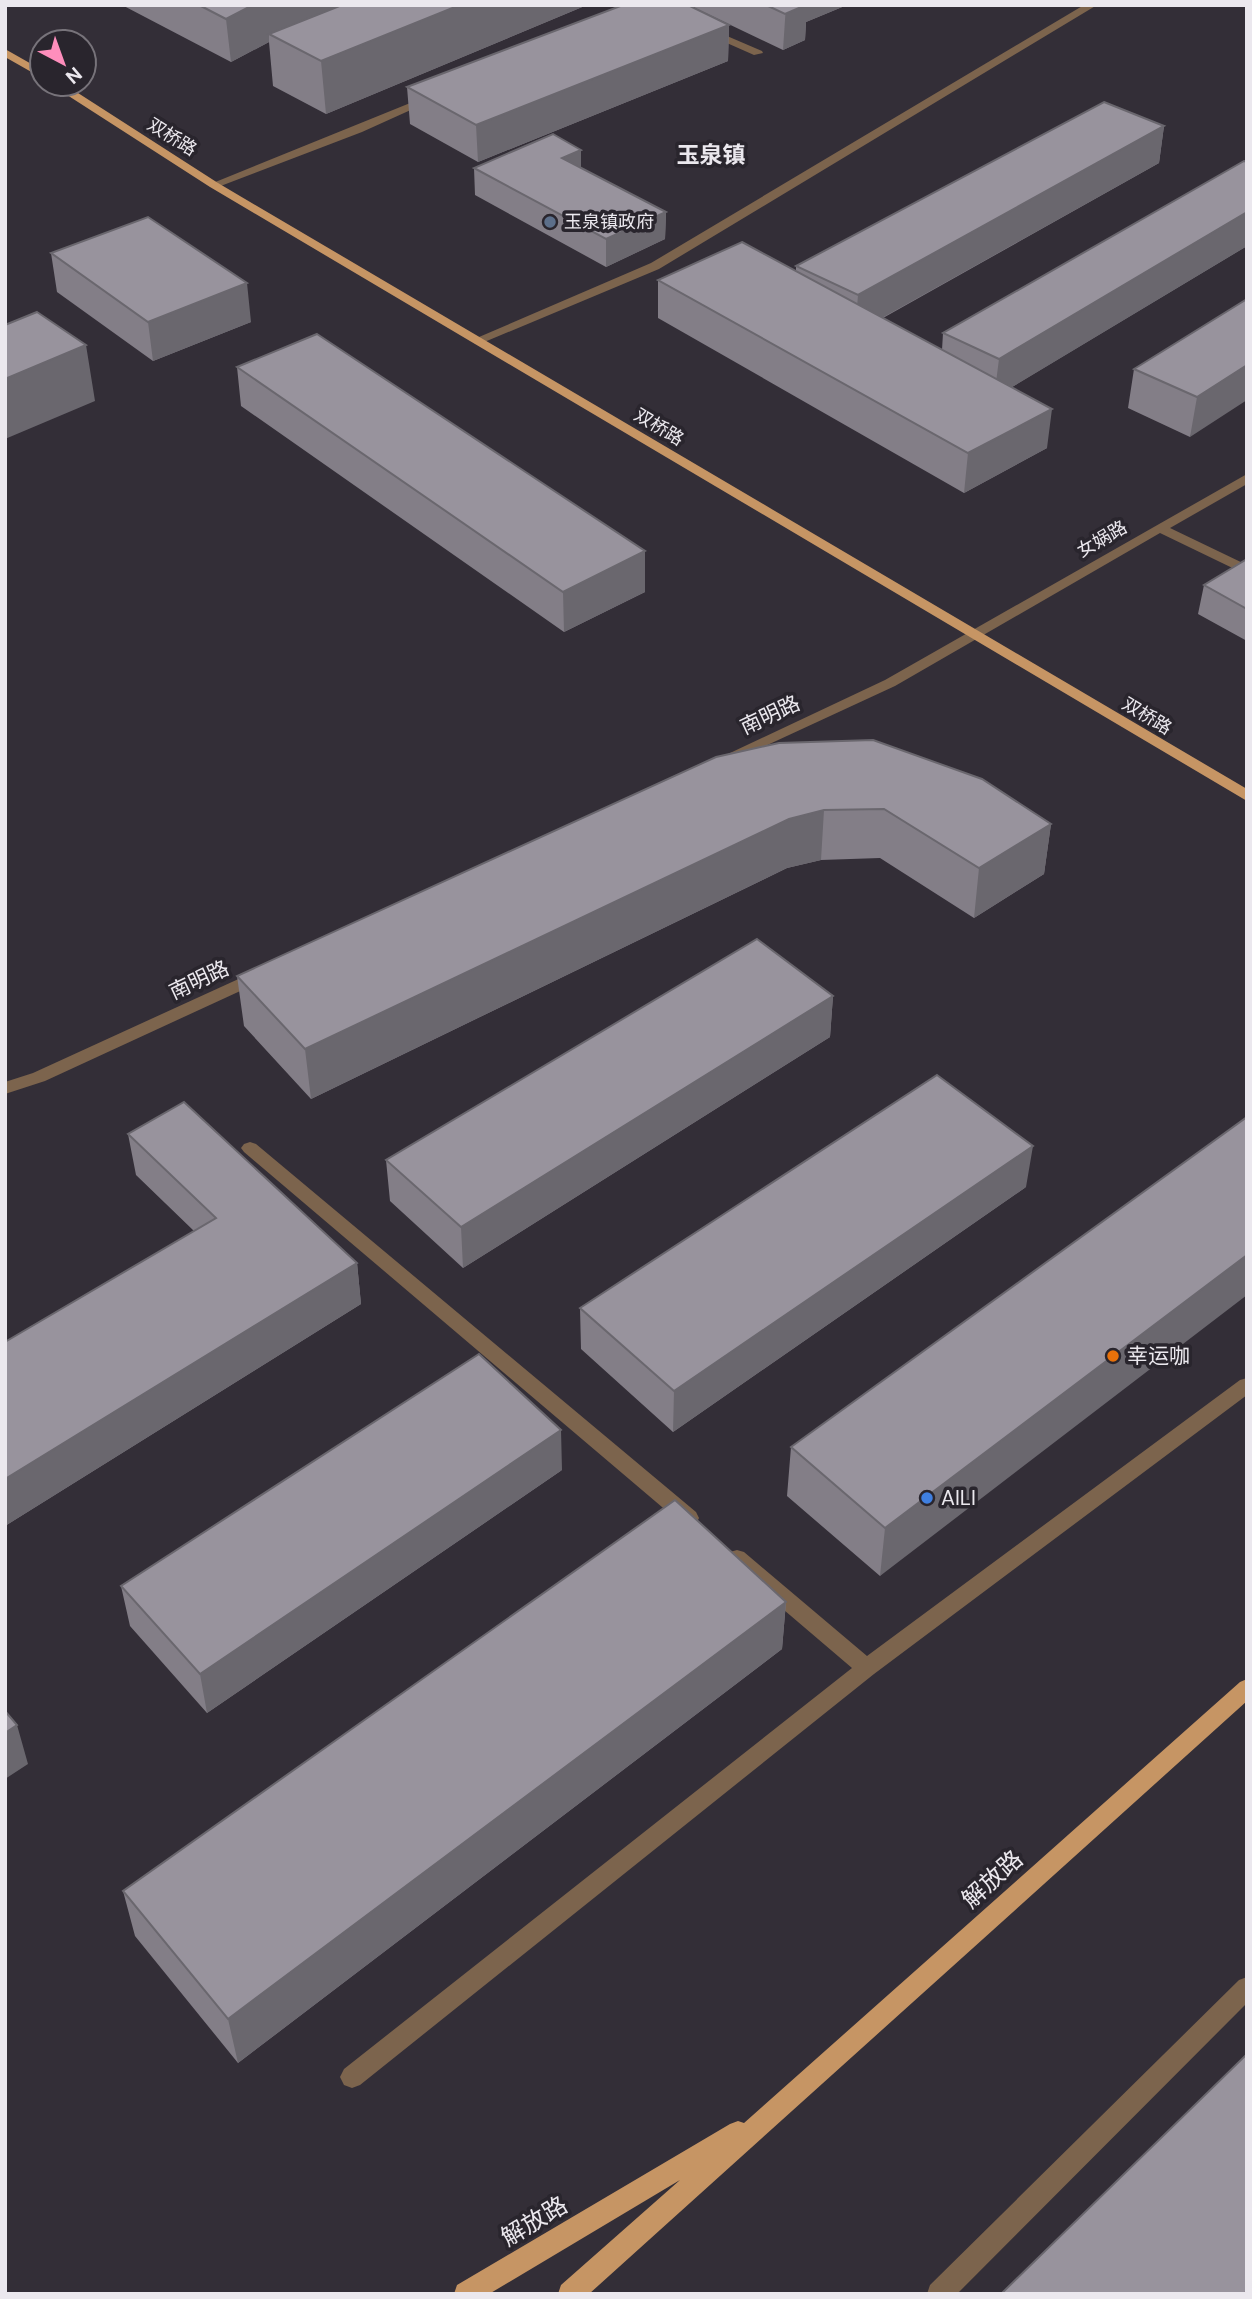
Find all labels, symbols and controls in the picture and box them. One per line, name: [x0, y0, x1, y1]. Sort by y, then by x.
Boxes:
north arrow: [28, 28, 98, 98]
text: N: [60, 61, 87, 89]
street label: 双桥路: [143, 113, 201, 161]
district label: 玉泉镇: [677, 140, 746, 170]
place label: 玉泉镇政府: [564, 210, 654, 234]
marker: 玉泉镇政府: [542, 214, 558, 230]
street label: 双桥路: [630, 403, 688, 451]
street label: 女娲路: [1073, 515, 1131, 563]
street label: 南明路: [736, 689, 804, 741]
street label: 双桥路: [1118, 692, 1176, 740]
street label: 南明路: [165, 954, 233, 1006]
place label: 幸运咖: [1127, 1342, 1190, 1370]
marker: 幸运咖: [1105, 1348, 1121, 1364]
place label: AILI: [941, 1484, 976, 1512]
marker: AILI: [919, 1490, 935, 1506]
street label: 解放路: [955, 1843, 1029, 1915]
street label: 解放路: [495, 2189, 573, 2253]

